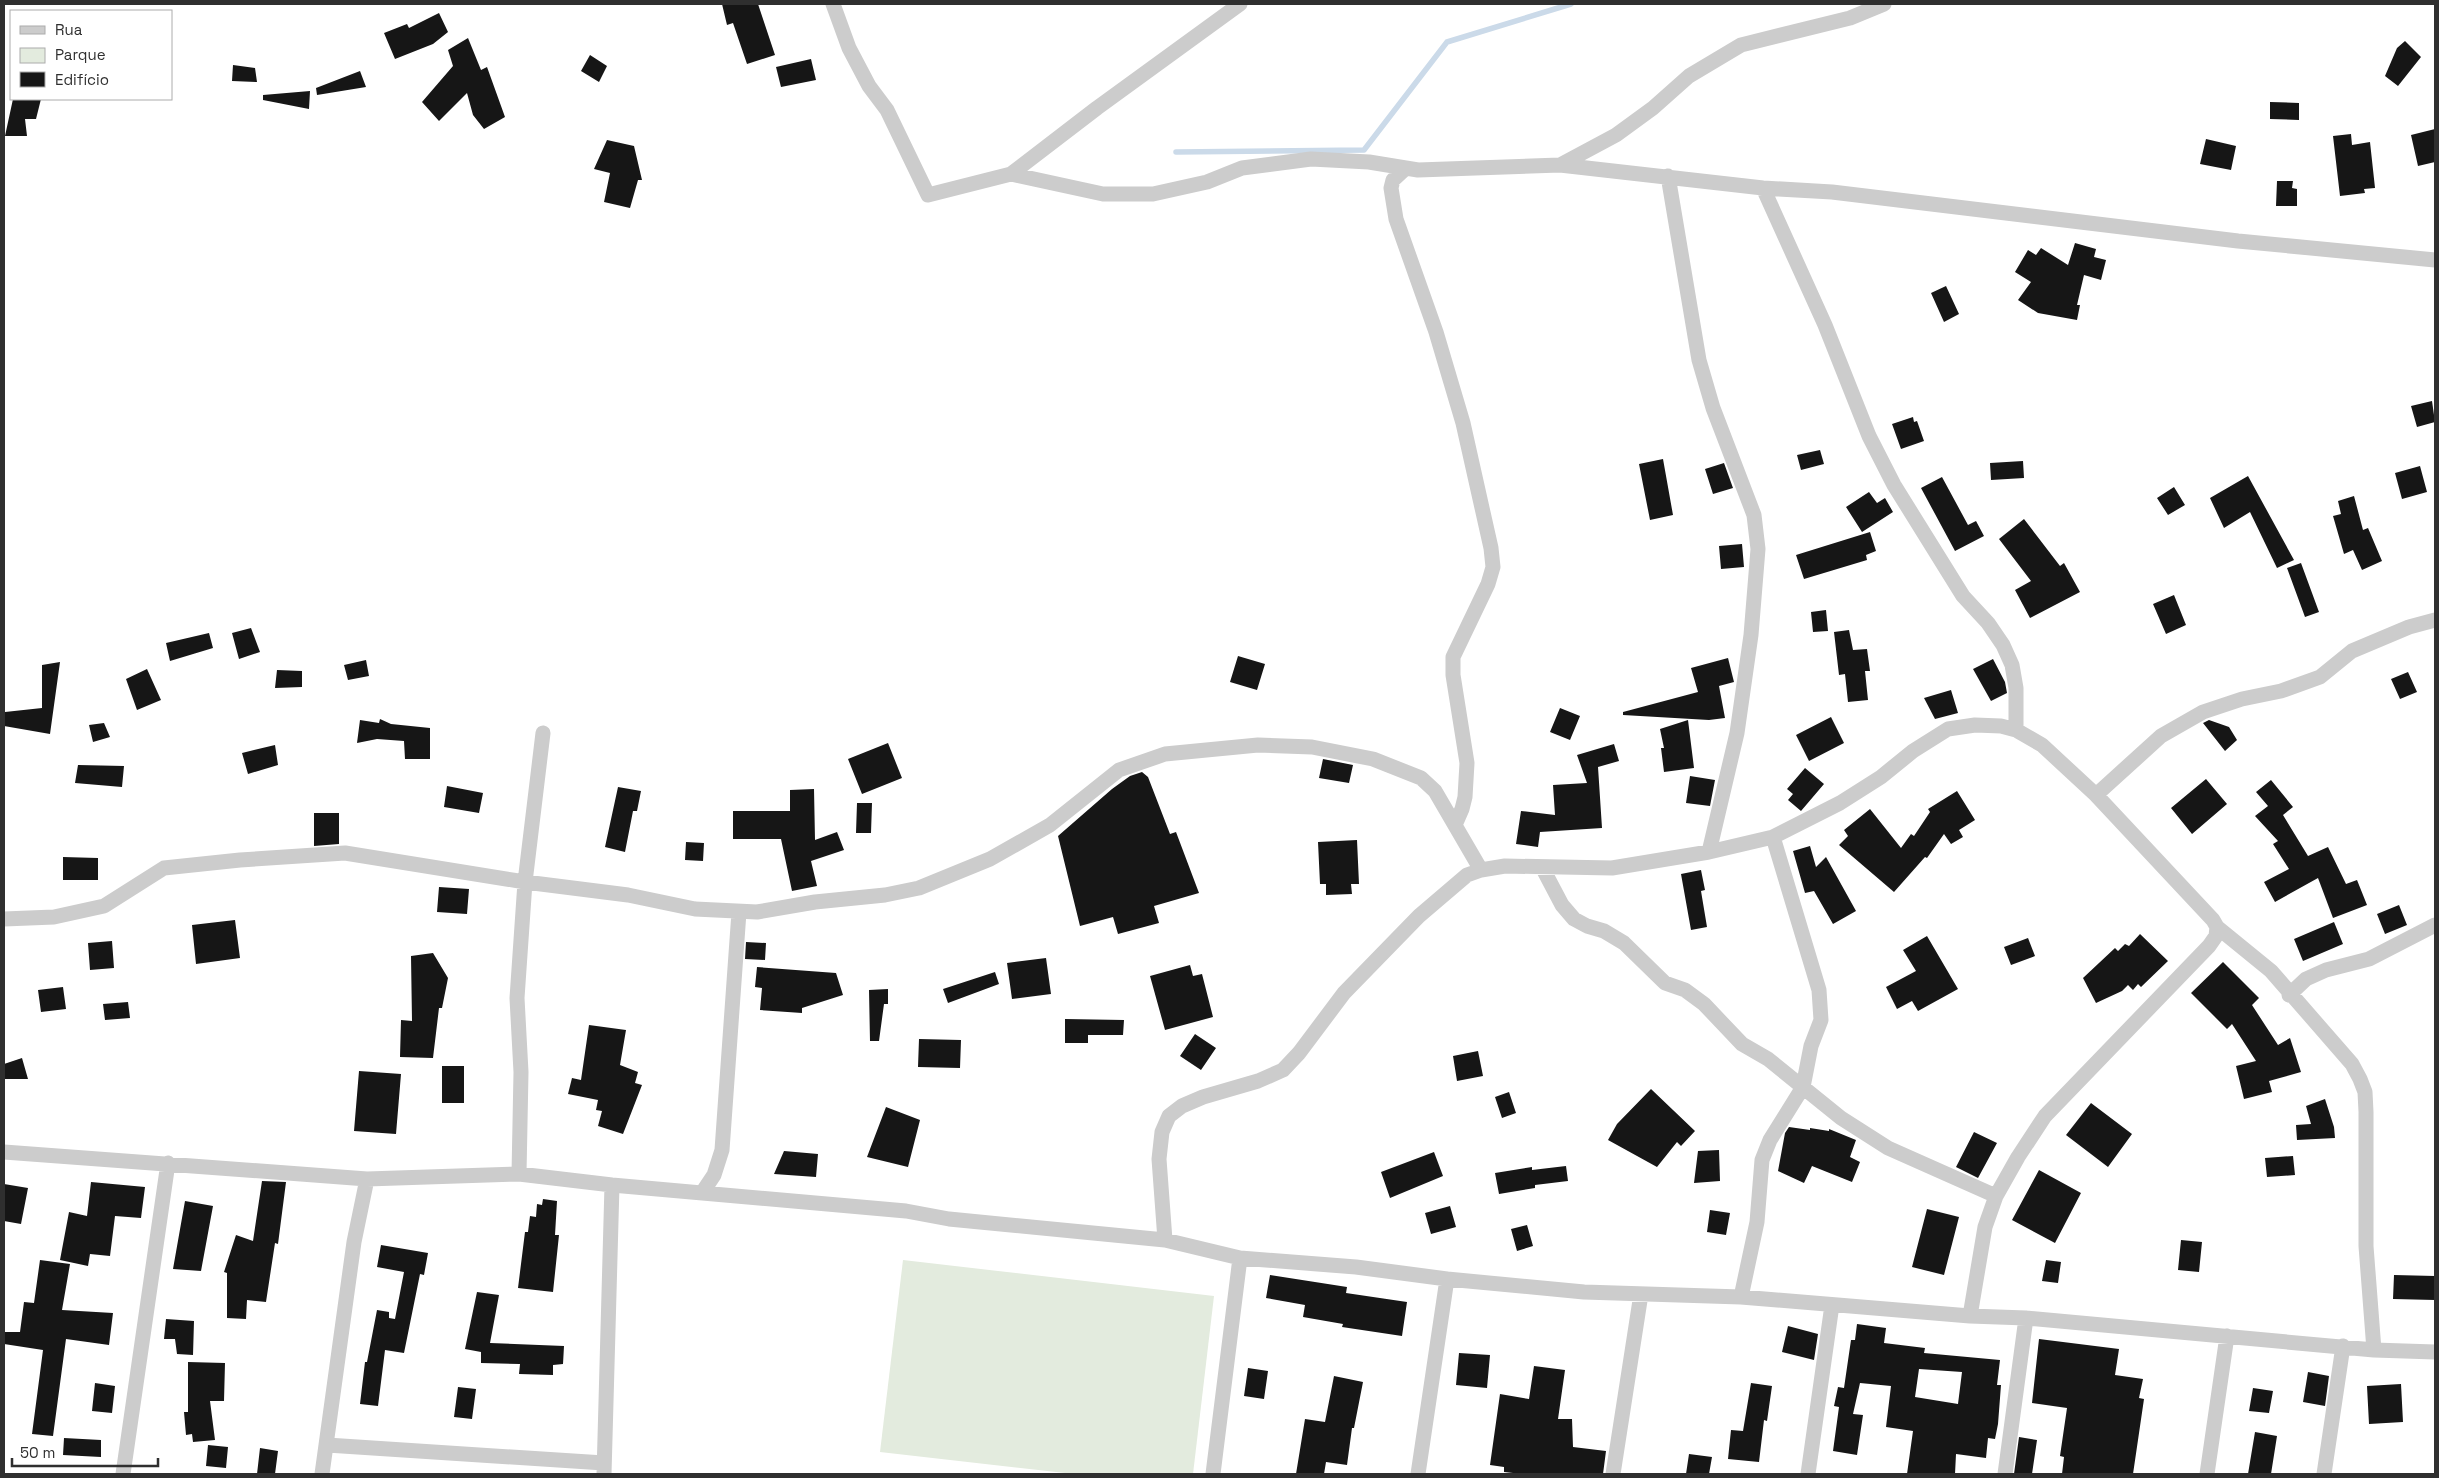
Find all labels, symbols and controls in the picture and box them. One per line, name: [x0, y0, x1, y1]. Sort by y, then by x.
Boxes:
legend: [10, 10, 172, 100]
text: Rua: [55, 20, 83, 39]
text: Parque: [55, 45, 106, 64]
text: Edifício: [55, 70, 109, 89]
scale bar: [12, 1436, 159, 1468]
text: 50 m: [20, 1443, 55, 1462]

